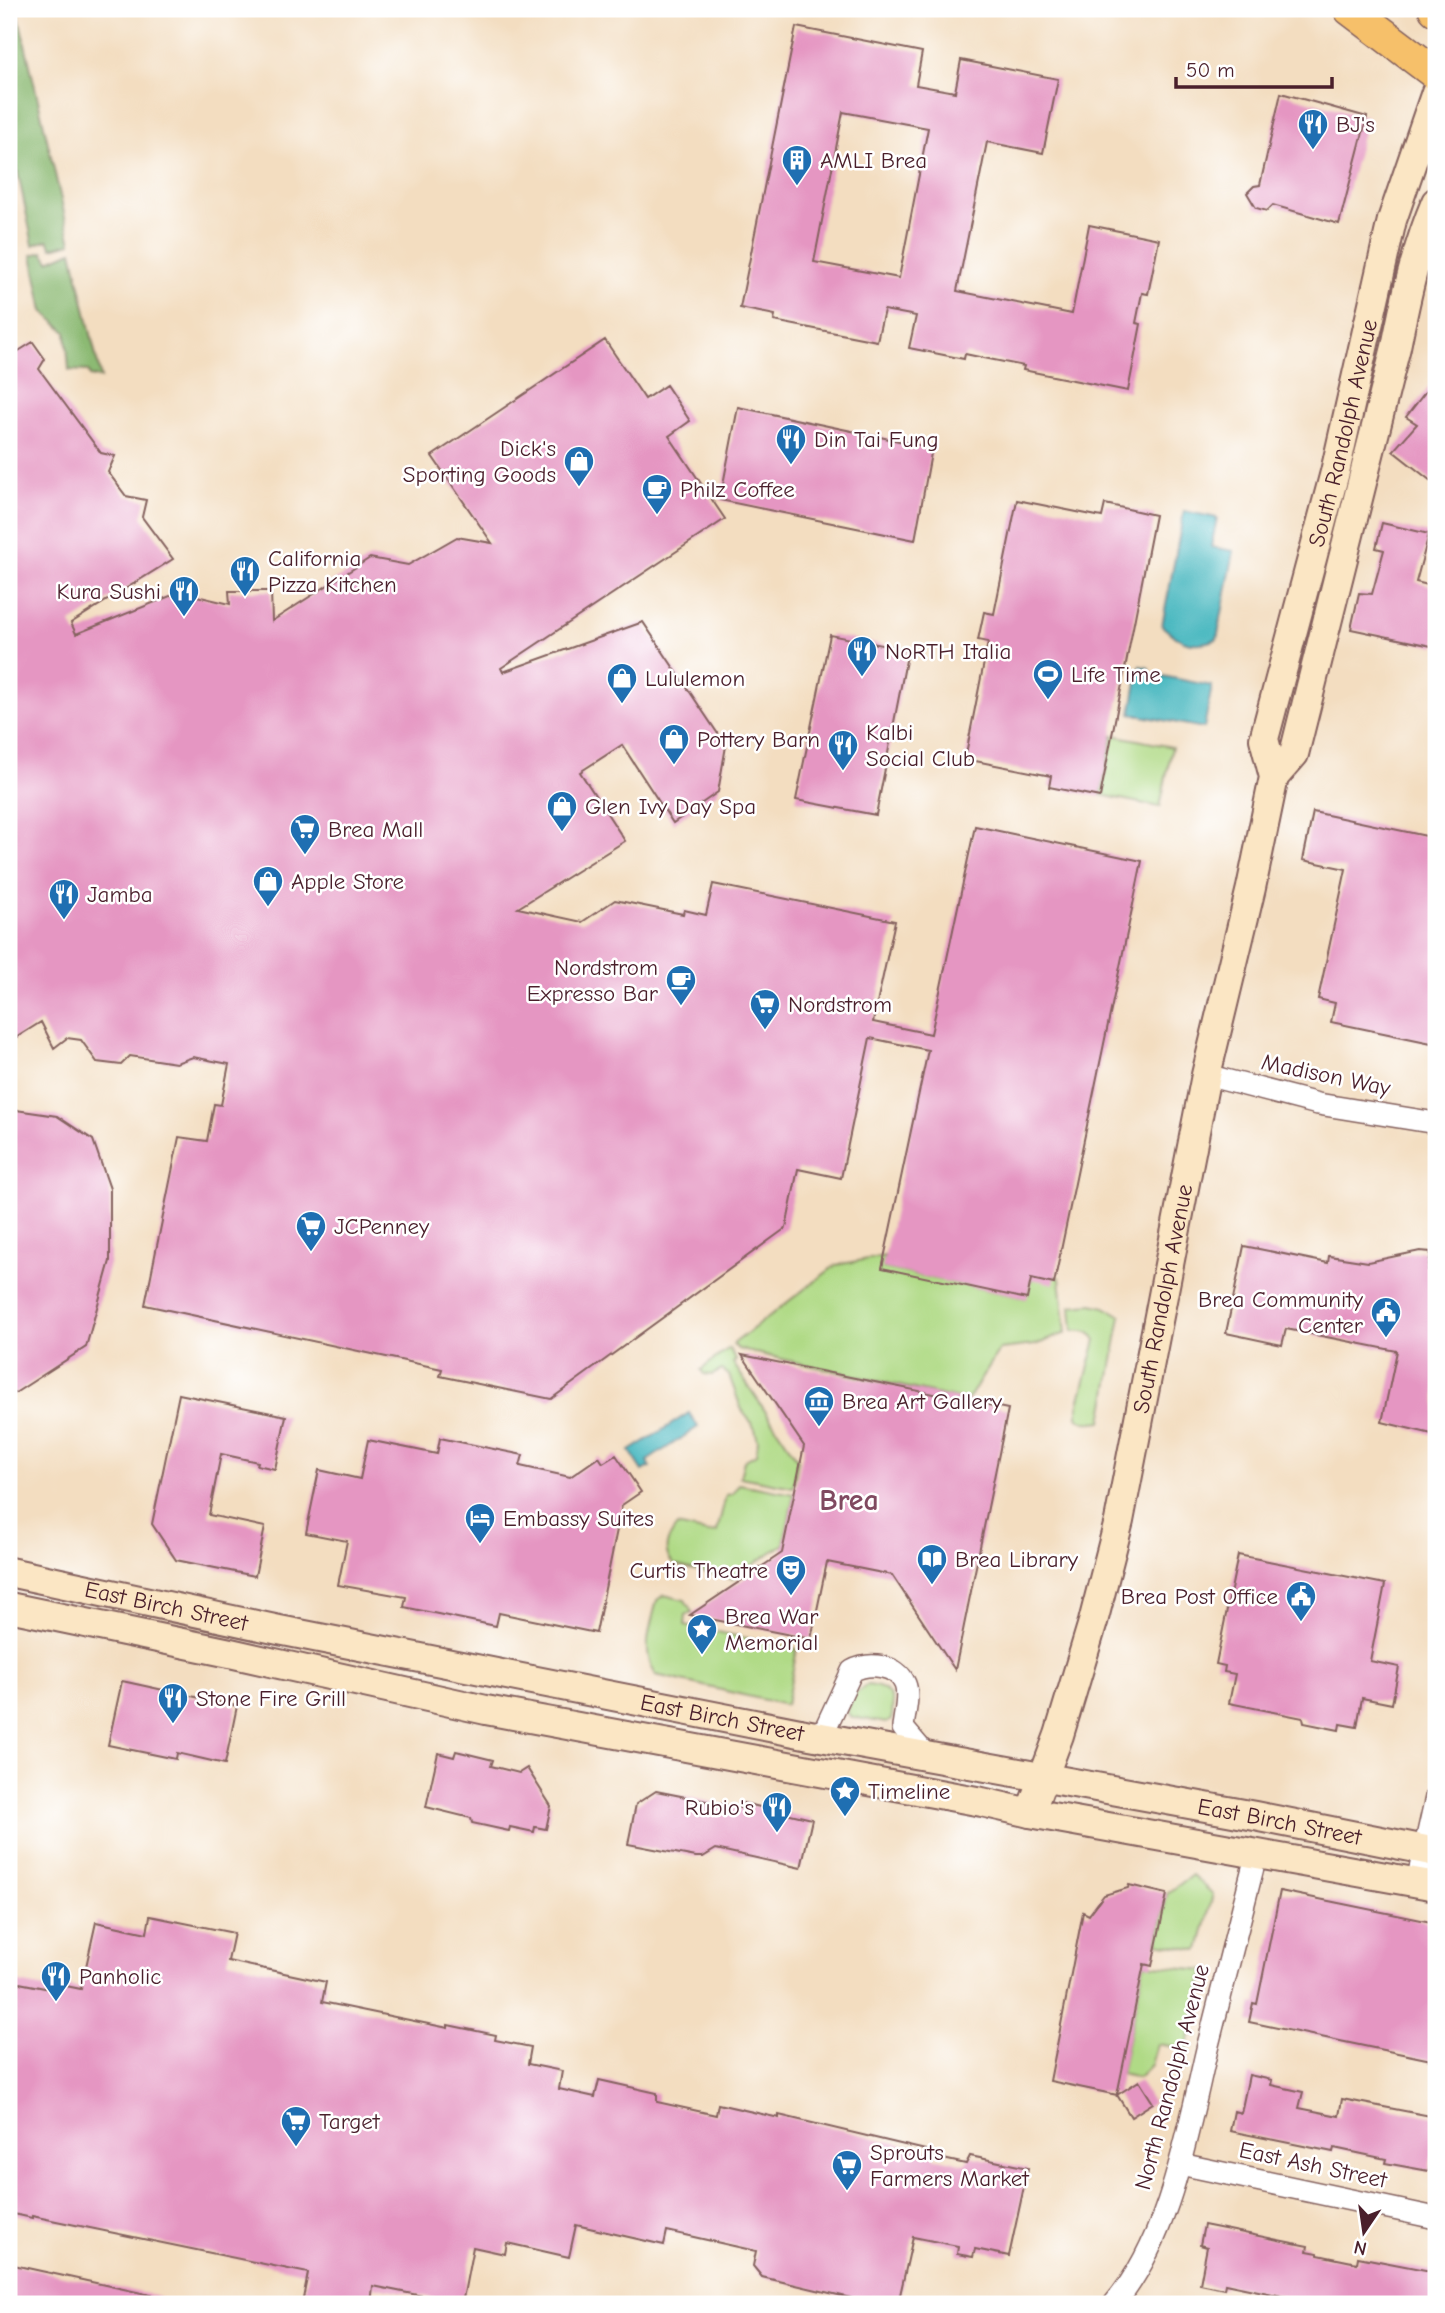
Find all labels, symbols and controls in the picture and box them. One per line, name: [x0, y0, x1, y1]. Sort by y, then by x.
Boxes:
scale bar: [1176, 46, 1331, 90]
text: 50 m: [1186, 58, 1235, 82]
restaurant icon: BJ's: [1296, 107, 1330, 151]
place label: BJ's: [1336, 111, 1375, 138]
building icon: AMLI Brea: [780, 143, 814, 187]
place label: AMLI Brea: [820, 147, 927, 174]
street label: South Randolph Avenue: [1302, 317, 1383, 550]
restaurant icon: Din Tai Fung: [774, 422, 808, 466]
place label: Din Tai Fung: [814, 426, 939, 453]
place label: Dick's Sporting Goods: [403, 435, 556, 488]
shop icon: Dick's Sporting Goods: [562, 444, 596, 488]
cafe icon: Philz Coffee: [640, 472, 674, 516]
place label: Philz Coffee: [680, 476, 795, 503]
place label: California Pizza Kitchen: [268, 545, 397, 598]
restaurant icon: California Pizza Kitchen: [228, 554, 262, 598]
restaurant icon: Kura Sushi: [167, 574, 201, 618]
place label: Kura Sushi: [57, 578, 161, 605]
restaurant icon: NoRTH Italia: [845, 634, 879, 678]
place label: NoRTH Italia: [885, 638, 1011, 665]
sports icon: Life Time: [1031, 657, 1065, 701]
shop icon: Lululemon: [605, 661, 639, 705]
place label: Life Time: [1071, 661, 1161, 688]
place label: Lululemon: [645, 665, 745, 692]
place label: Kalbi Social Club: [866, 719, 975, 772]
shop icon: Pottery Barn: [657, 722, 691, 766]
place label: Pottery Barn: [697, 726, 820, 753]
restaurant icon: Kalbi Social Club: [826, 728, 860, 772]
shop icon: Glen Ivy Day Spa: [545, 789, 579, 833]
place label: Glen Ivy Day Spa: [585, 793, 756, 820]
supermarket icon: Brea Mall: [288, 812, 322, 856]
place label: Brea Mall: [328, 816, 423, 843]
shop icon: Apple Store: [251, 864, 285, 908]
place label: Apple Store: [291, 868, 404, 895]
restaurant icon: Jamba: [47, 877, 81, 921]
place label: Jamba: [87, 881, 153, 908]
place label: Nordstrom Expresso Bar: [527, 954, 659, 1007]
cafe icon: Nordstrom Expresso Bar: [664, 963, 698, 1007]
supermarket icon: Nordstrom: [748, 987, 782, 1031]
place label: Nordstrom: [788, 991, 892, 1018]
street label: Madison Way: [1259, 1048, 1394, 1102]
street label: South Randolph Avenue: [1127, 1182, 1198, 1416]
supermarket icon: JCPenney: [294, 1209, 328, 1253]
place label: JCPenney: [334, 1213, 430, 1240]
place label: Brea Community Center: [1198, 1286, 1364, 1339]
public building icon: Brea Community Center: [1369, 1295, 1403, 1339]
museum icon: Brea Art Gallery: [802, 1384, 836, 1428]
place label: Brea Art Gallery: [842, 1388, 1003, 1415]
district label: Brea: [819, 1483, 879, 1518]
hotel icon: Embassy Suites: [463, 1501, 497, 1545]
place label: Embassy Suites: [503, 1505, 654, 1532]
library icon: Brea Library: [915, 1542, 949, 1586]
place label: Brea Library: [955, 1546, 1079, 1573]
theatre icon: Curtis Theatre: [774, 1553, 808, 1597]
place label: Curtis Theatre: [629, 1557, 768, 1584]
street label: East Birch Street: [82, 1575, 252, 1637]
public building icon: Brea Post Office: [1284, 1579, 1318, 1623]
place label: Brea Post Office: [1121, 1583, 1278, 1610]
place label: Brea War Memorial: [725, 1603, 819, 1656]
place icon: Brea War Memorial: [685, 1612, 719, 1656]
restaurant icon: Stone Fire Grill: [156, 1681, 190, 1725]
place label: Stone Fire Grill: [196, 1685, 346, 1712]
street label: East Birch Street: [638, 1688, 808, 1747]
place icon: Timeline: [828, 1774, 862, 1818]
place label: Timeline: [868, 1778, 950, 1805]
restaurant icon: Rubio's: [760, 1790, 794, 1834]
street label: East Birch Street: [1196, 1792, 1365, 1851]
place label: Rubio's: [685, 1794, 754, 1821]
restaurant icon: Panholic: [39, 1959, 73, 2003]
street label: North Randolph Avenue: [1129, 1961, 1215, 2193]
place label: Panholic: [79, 1963, 161, 1990]
supermarket icon: Target: [279, 2104, 313, 2148]
place label: Target: [319, 2108, 381, 2135]
street label: East Ash Street: [1237, 2136, 1391, 2194]
place label: Sprouts Farmers Market: [870, 2139, 1030, 2192]
supermarket icon: Sprouts Farmers Market: [830, 2148, 864, 2192]
north arrow: [1330, 2198, 1400, 2268]
text: N: [1352, 2235, 1369, 2260]

